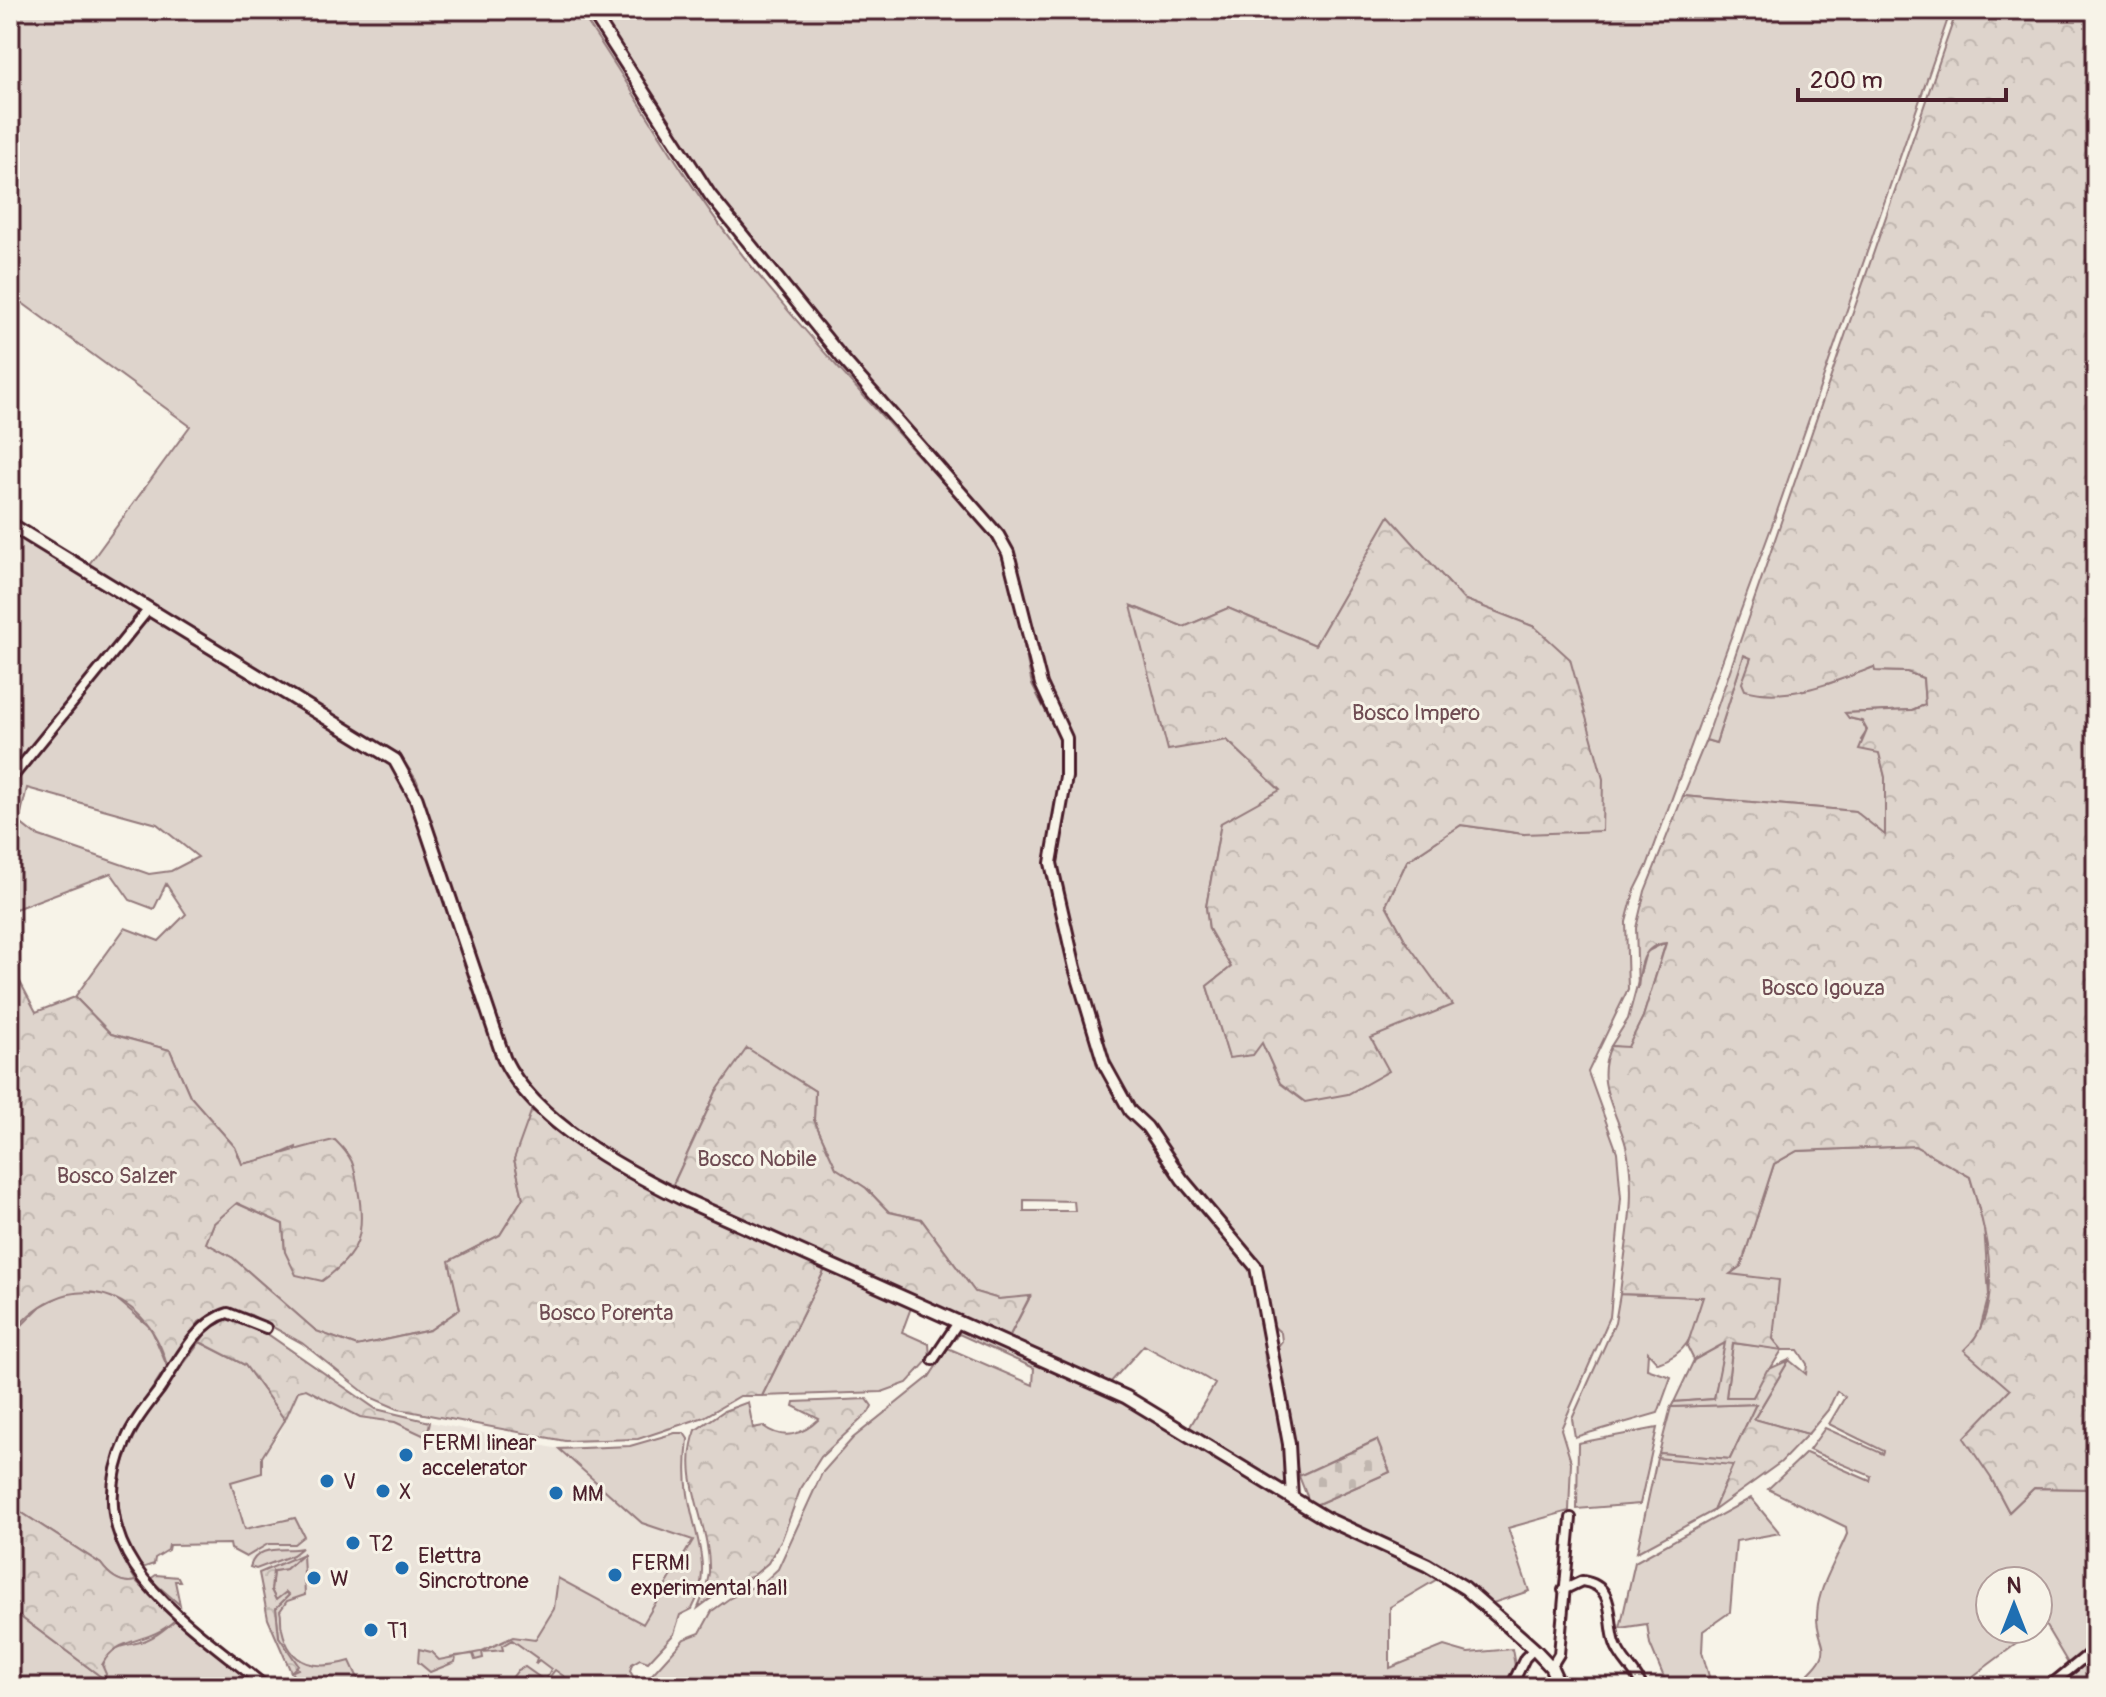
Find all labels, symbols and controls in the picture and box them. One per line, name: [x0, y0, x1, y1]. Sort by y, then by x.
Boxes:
scale bar: [1798, 52, 2006, 102]
text: 200 m: [1810, 66, 1883, 95]
park label: Bosco Impero: [1352, 699, 1480, 727]
park label: Bosco Igouza: [1761, 974, 1885, 1002]
park label: Bosco Nobile: [697, 1145, 817, 1173]
park label: Bosco Salzer: [57, 1162, 177, 1190]
park label: Bosco Porenta: [539, 1299, 673, 1327]
place label: FERMI linear accelerator: [422, 1429, 537, 1482]
marker: FERMI linear accelerator: [397, 1446, 415, 1464]
place label: V: [343, 1468, 356, 1496]
marker: V: [318, 1472, 336, 1490]
place label: X: [399, 1478, 411, 1506]
place label: MM: [572, 1480, 604, 1508]
marker: X: [374, 1482, 392, 1500]
marker: MM: [547, 1484, 565, 1502]
place label: T2: [369, 1530, 394, 1558]
marker: T2: [344, 1534, 362, 1552]
place label: Elettra Sincrotrone: [418, 1542, 529, 1595]
place label: FERMI experimental hall: [631, 1549, 788, 1602]
marker: Elettra Sincrotrone: [393, 1559, 411, 1577]
place label: W: [330, 1565, 349, 1593]
north arrow: [1974, 1565, 2054, 1645]
marker: FERMI experimental hall: [606, 1566, 624, 1584]
marker: W: [305, 1569, 323, 1587]
text: N: [2007, 1572, 2022, 1600]
place label: T1: [387, 1617, 408, 1645]
marker: T1: [362, 1621, 380, 1639]

